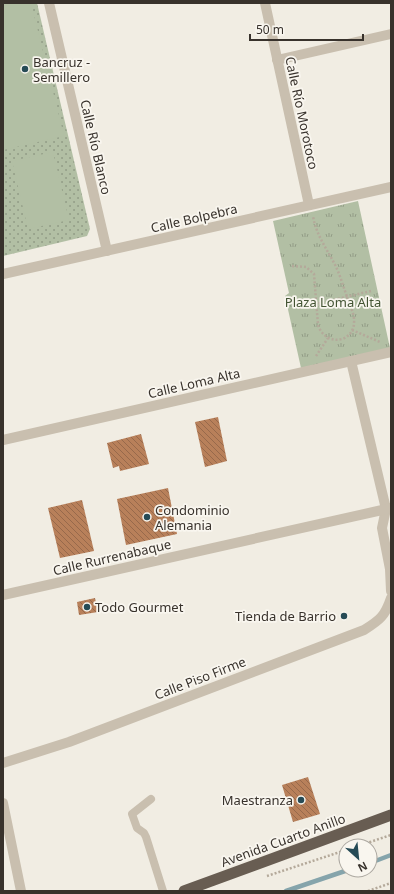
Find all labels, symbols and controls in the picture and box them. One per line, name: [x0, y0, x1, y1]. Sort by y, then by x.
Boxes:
scale bar: [250, 16, 363, 42]
text: 50 m: [256, 21, 284, 38]
place label: Bancruz - Semillero: [33, 53, 90, 86]
street label: Calle Río Morotoco: [281, 55, 323, 171]
marker: Bancruz - Semillero: [20, 64, 30, 74]
street label: Calle Río Blanco: [76, 98, 116, 196]
street label: Calle Bolpebra: [149, 199, 239, 237]
park label: Plaza Loma Alta: [285, 293, 381, 311]
street label: Calle Loma Alta: [146, 364, 242, 402]
place label: Condominio Alemania: [155, 501, 230, 534]
marker: Condominio Alemania: [142, 512, 152, 522]
street label: Calle Rurrenabaque: [51, 535, 173, 579]
place label: Todo Gourmet: [95, 598, 184, 616]
marker: Todo Gourmet: [82, 602, 92, 612]
place label: Tienda de Barrio: [235, 607, 336, 625]
marker: Tienda de Barrio: [339, 611, 349, 621]
street label: Calle Piso Firme: [152, 652, 248, 704]
place label: Maestranza: [222, 791, 293, 809]
marker: Maestranza: [296, 795, 306, 805]
street label: Avenida Cuarto Anillo: [218, 809, 348, 871]
north arrow: [338, 838, 378, 878]
text: N: [355, 859, 370, 876]

